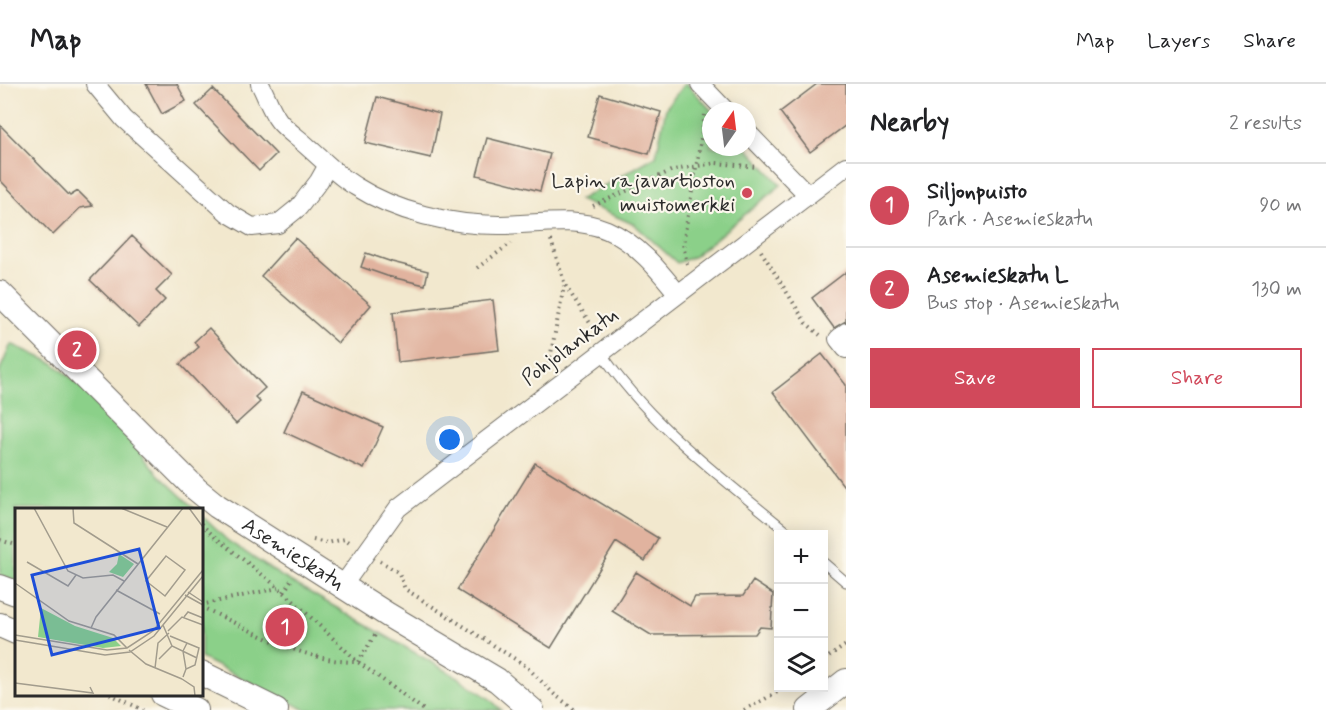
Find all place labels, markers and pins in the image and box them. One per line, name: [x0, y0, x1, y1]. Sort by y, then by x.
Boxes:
place label: Lapin rajavartioston muistomerkki: [551, 167, 735, 219]
marker: Lapin rajavartioston muistomerkki: [740, 186, 754, 200]
pin: 2: [58, 328, 97, 372]
pin: 1: [266, 604, 304, 650]

